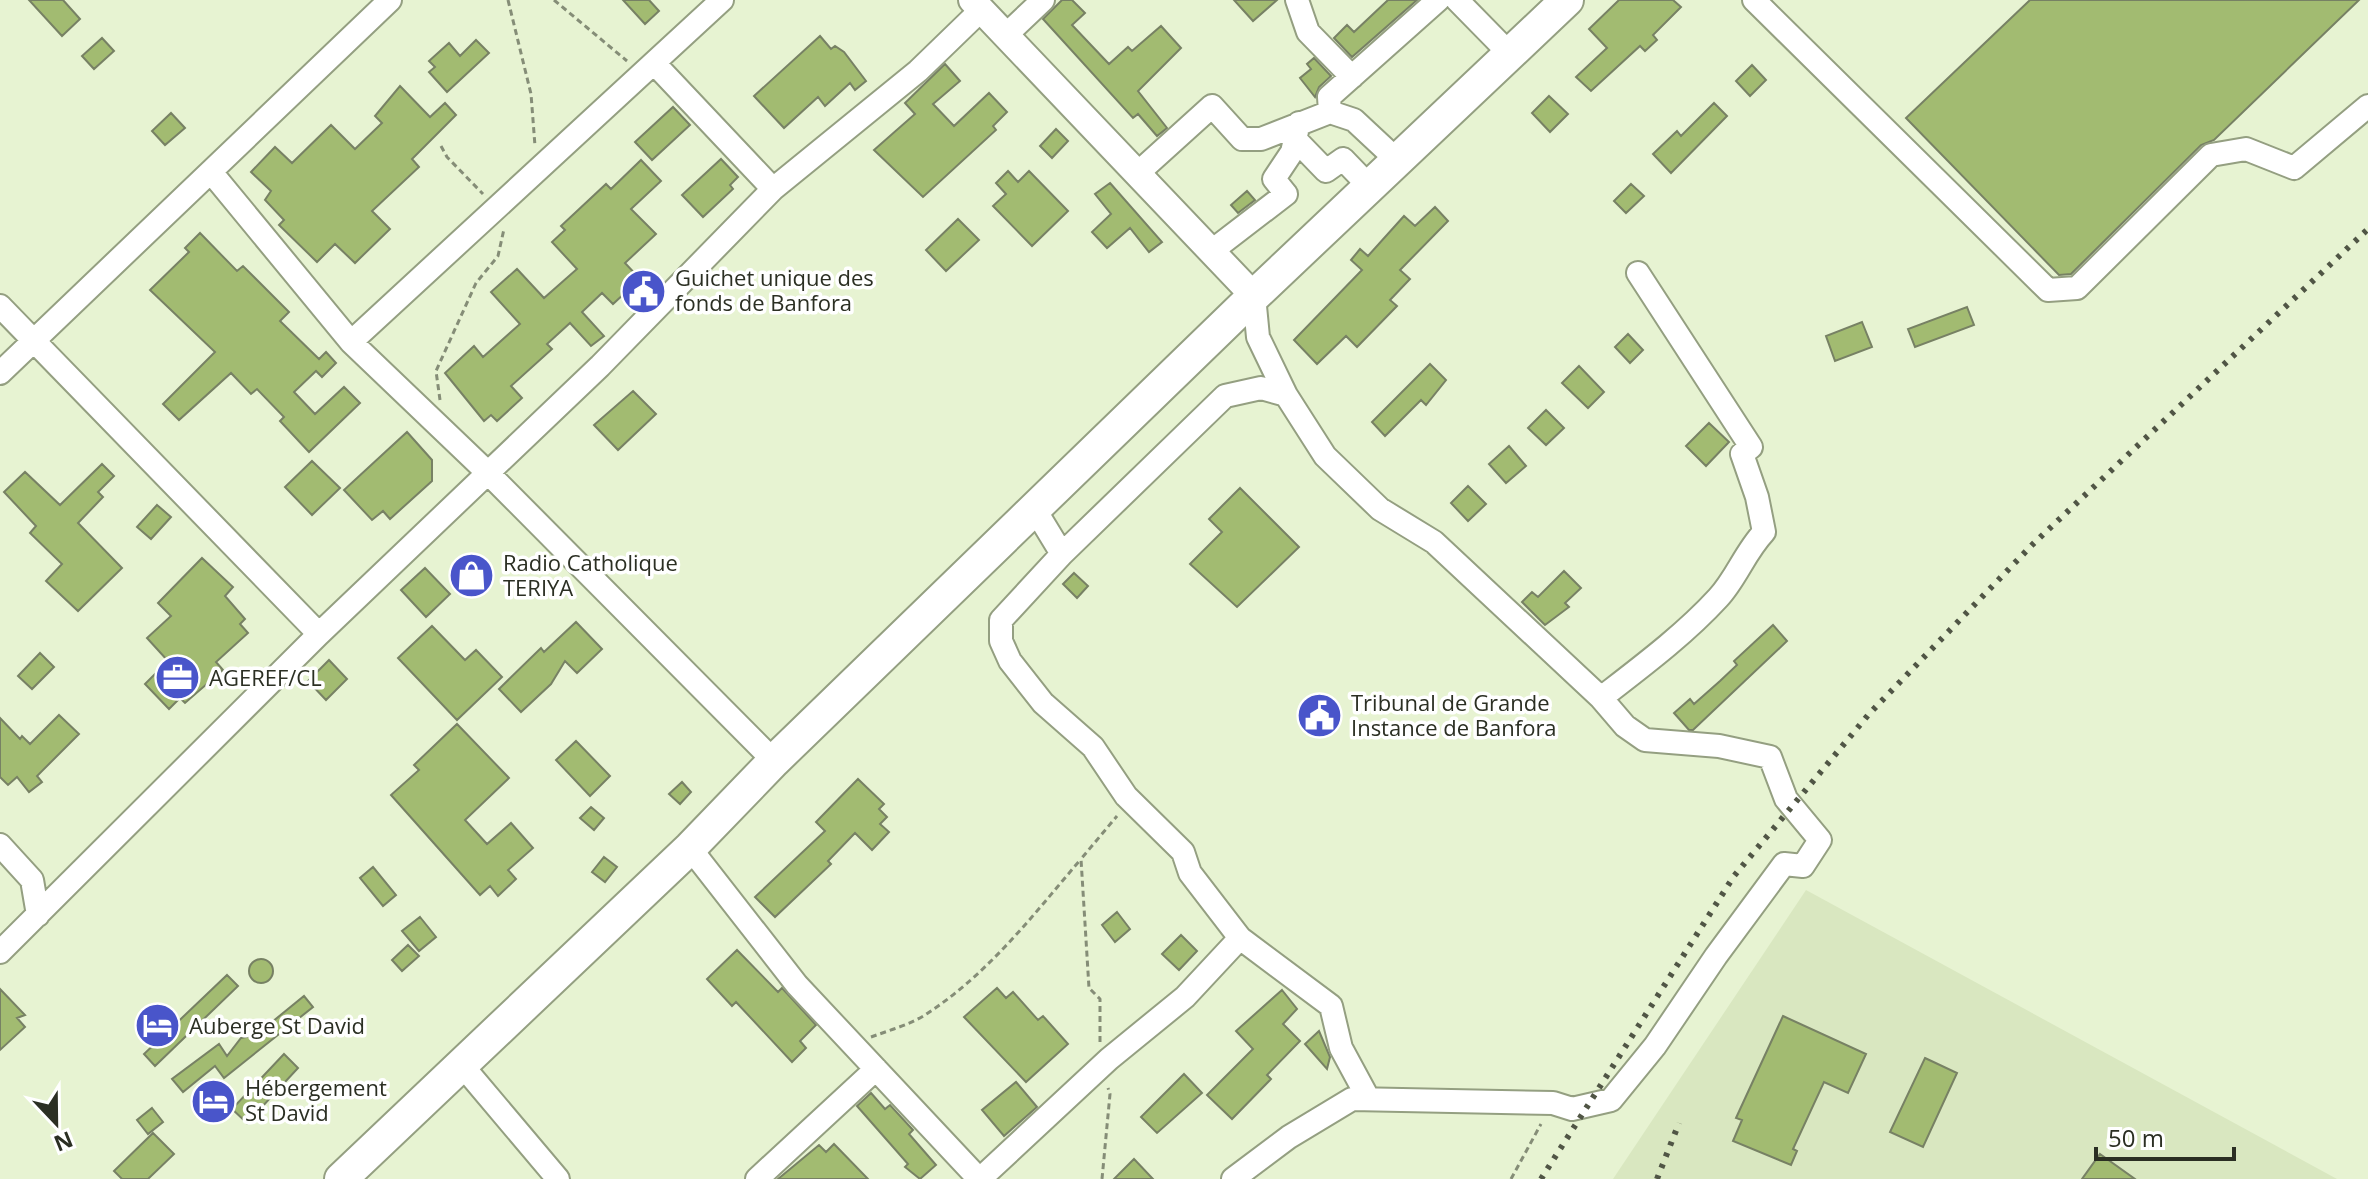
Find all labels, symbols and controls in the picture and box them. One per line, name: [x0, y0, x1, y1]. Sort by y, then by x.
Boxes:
place label: Guichet unique des fonds de Banfora: [675, 262, 874, 317]
public building icon: Guichet unique des fonds de Banfora: [620, 267, 668, 315]
place label: Radio Catholique TERIYA: [503, 547, 678, 602]
shop icon: Radio Catholique TERIYA: [448, 552, 496, 600]
office icon: AGEREF/CL: [154, 654, 202, 702]
place label: AGEREF/CL: [209, 662, 322, 692]
place label: Tribunal de Grande Instance de Banfora: [1351, 687, 1557, 742]
public building icon: Tribunal de Grande Instance de Banfora: [1296, 692, 1344, 740]
hotel icon: Auberge St David: [134, 1002, 182, 1050]
place label: Auberge St David: [189, 1010, 365, 1040]
place label: Hébergement St David: [245, 1072, 387, 1127]
hotel icon: Hébergement St David: [190, 1077, 238, 1125]
north arrow: [16, 1083, 96, 1163]
scale bar: [2096, 1111, 2234, 1161]
text: 50 m: [2108, 1121, 2164, 1154]
text: N: [50, 1125, 78, 1160]

